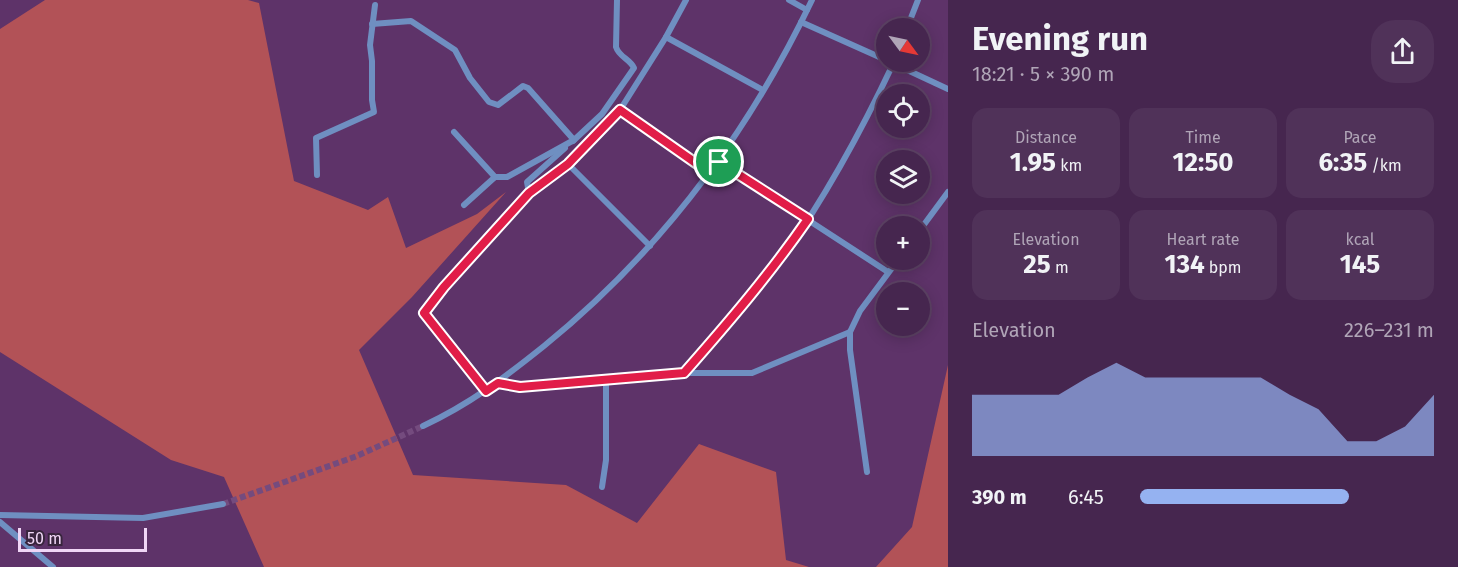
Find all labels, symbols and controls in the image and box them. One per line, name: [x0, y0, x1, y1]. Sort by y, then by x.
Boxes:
north arrow: [876, 18, 930, 72]
map controls: [876, 18, 930, 336]
text: Evening run: [972, 19, 1148, 59]
button: share: [1371, 20, 1434, 83]
text: 18:21 · 5 × 390 m: [972, 62, 1114, 86]
button: locate: [876, 84, 930, 138]
text: Distance: [1015, 128, 1077, 147]
text: Time: [1185, 128, 1221, 147]
text: Pace: [1343, 128, 1377, 147]
pin: [693, 136, 744, 187]
icon: arrive: [702, 145, 735, 178]
text: 1.95: [1010, 147, 1056, 178]
text: 12:50: [1172, 147, 1234, 178]
text: 6:35: [1318, 147, 1367, 178]
button: layers: [876, 150, 930, 204]
text: km: [1056, 156, 1082, 175]
text: /km: [1367, 156, 1402, 175]
button: +: [876, 216, 930, 270]
text: Elevation: [1012, 230, 1080, 249]
text: Heart rate: [1167, 230, 1239, 249]
text: kcal: [1346, 230, 1374, 249]
text: 25: [1023, 249, 1051, 280]
text: 134: [1164, 249, 1205, 280]
text: 145: [1340, 249, 1380, 280]
text: m: [1051, 258, 1069, 277]
text: bpm: [1205, 258, 1242, 277]
button: −: [876, 282, 930, 336]
text: Elevation: [972, 318, 1056, 342]
text: 226–231 m: [1344, 318, 1434, 342]
text: 390 m: [972, 485, 1027, 509]
text: 6:45: [1068, 485, 1104, 509]
scale bar: [18, 525, 147, 552]
text: 50 m: [27, 529, 62, 548]

